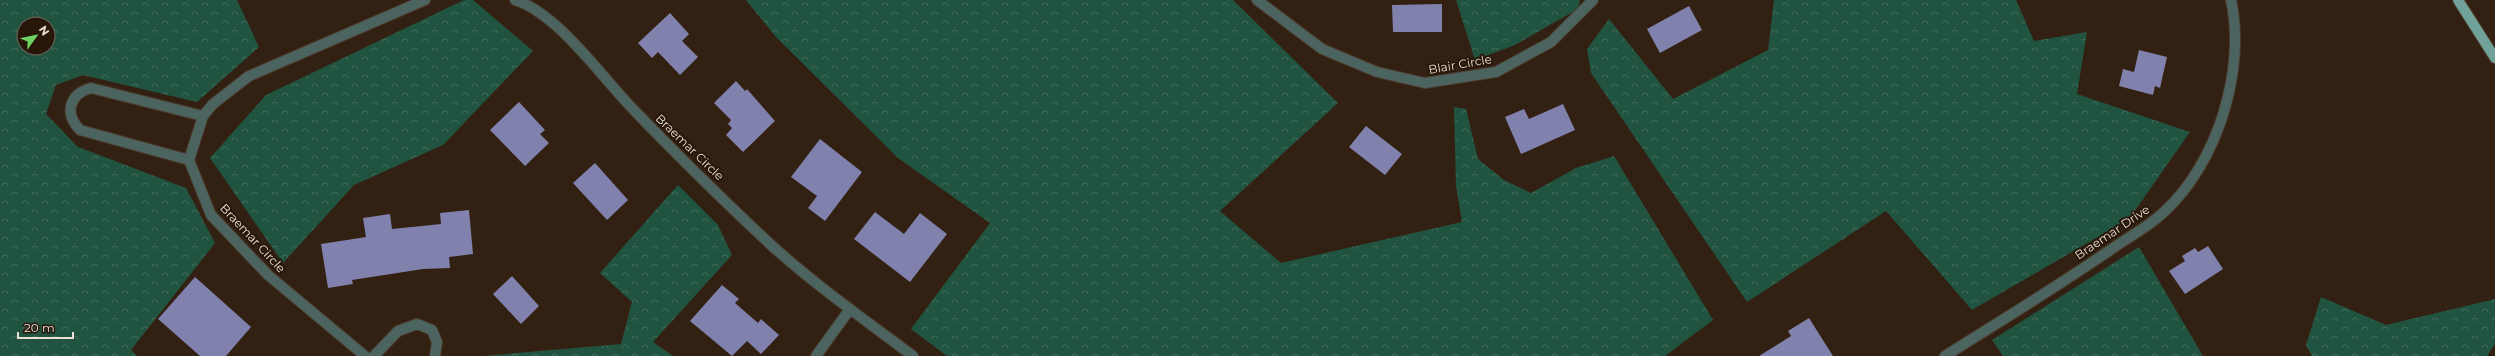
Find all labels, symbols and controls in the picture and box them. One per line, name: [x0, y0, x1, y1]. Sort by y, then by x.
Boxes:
north arrow: [16, 16, 56, 56]
text: N: [36, 23, 53, 38]
street label: Blair Circle: [1427, 51, 1493, 77]
street label: Braemar Circle: [653, 111, 727, 183]
street label: Braemar Circle: [217, 200, 289, 276]
street label: Braemar Drive: [2072, 201, 2152, 263]
scale bar: [18, 314, 73, 340]
text: 20 m: [24, 320, 55, 335]

